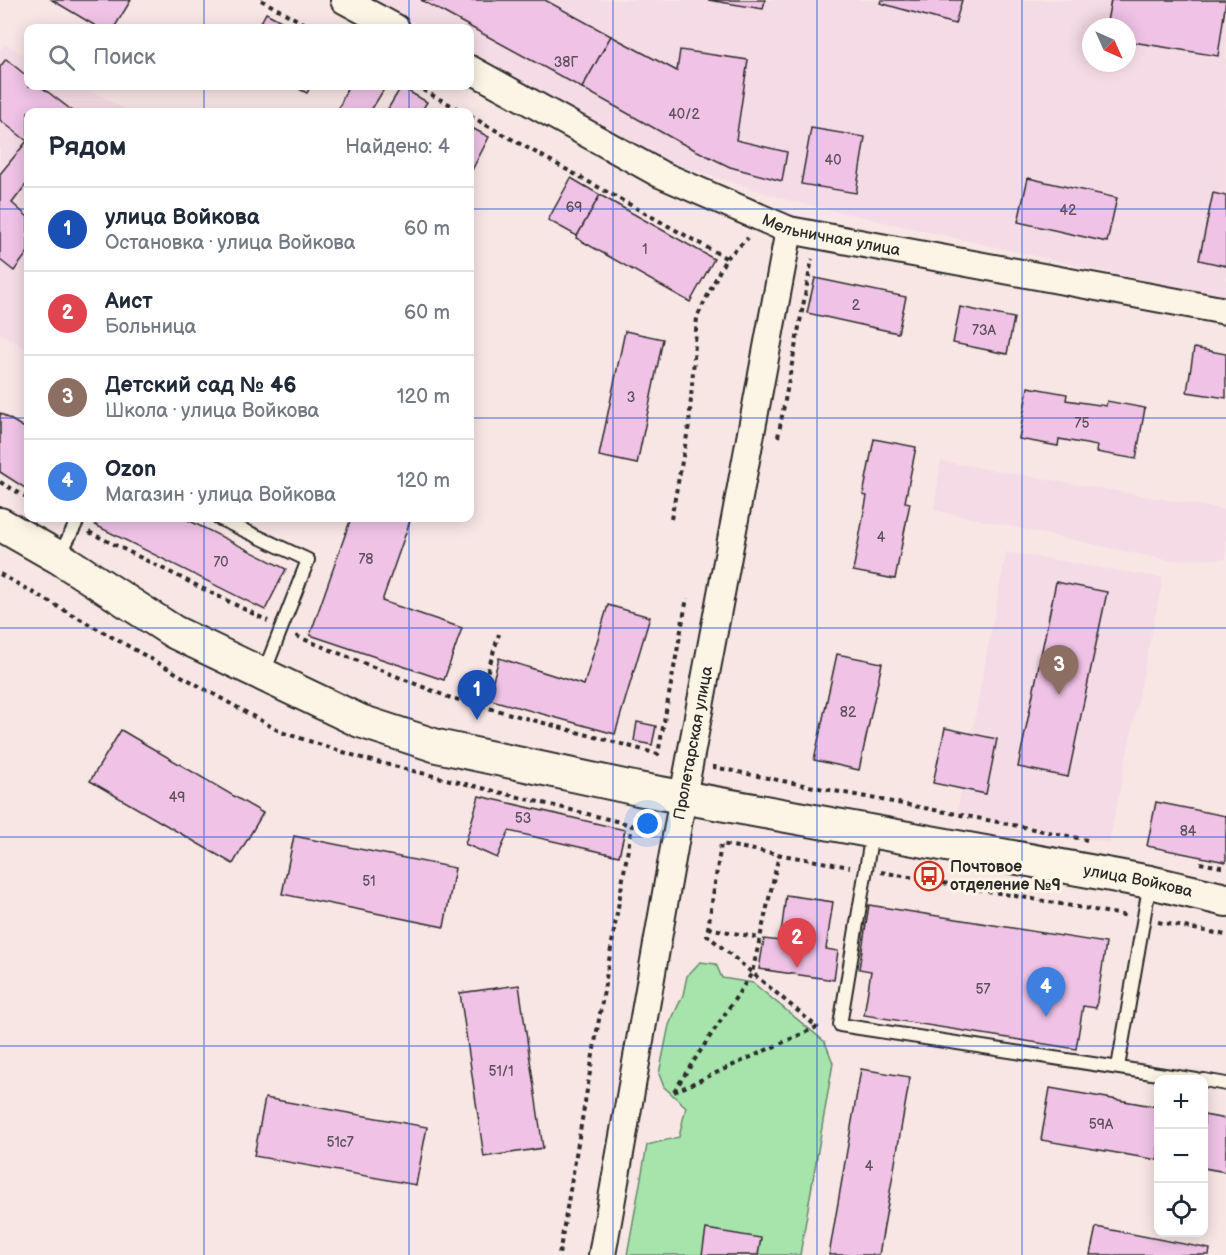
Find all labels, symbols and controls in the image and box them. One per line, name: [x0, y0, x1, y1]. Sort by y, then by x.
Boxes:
north arrow: [1082, 18, 1136, 72]
search box: [24, 24, 474, 90]
icon: search: [45, 41, 78, 74]
text: Поиск: [93, 44, 156, 71]
house number: 38Г: [554, 54, 579, 71]
house number: 40/2: [668, 106, 700, 123]
text: Рядом: [48, 132, 126, 163]
text: Найдено: 4: [345, 135, 450, 159]
house number: 40: [825, 152, 841, 169]
house number: 69: [566, 199, 582, 216]
house number: 42: [1060, 202, 1077, 219]
text: улица Войкова: [105, 204, 260, 231]
street label: Мельничная улица: [759, 210, 902, 260]
text: 1: [63, 217, 72, 241]
text: 60 m: [404, 217, 450, 241]
text: Остановка · улица Войкова: [105, 231, 356, 255]
house number: 1: [642, 241, 648, 258]
text: Аист: [105, 288, 153, 315]
house number: 2: [852, 297, 861, 314]
text: 2: [62, 301, 73, 325]
text: 60 m: [404, 301, 450, 325]
text: Больница: [105, 315, 196, 339]
house number: 73А: [972, 322, 996, 339]
text: Детский сад № 46: [105, 372, 297, 399]
text: 3: [62, 385, 73, 409]
text: 120 m: [397, 385, 450, 409]
house number: 3: [627, 389, 635, 406]
text: Школа · улица Войкова: [105, 399, 319, 423]
house number: 75: [1075, 415, 1089, 432]
text: Ozon: [105, 456, 156, 483]
text: 4: [62, 469, 73, 493]
text: 120 m: [397, 469, 450, 493]
text: Магазин · улица Войкова: [105, 483, 336, 507]
house number: 4: [877, 529, 886, 546]
house number: 78: [358, 551, 374, 568]
house number: 70: [213, 554, 229, 571]
pin: 3: [1040, 646, 1078, 695]
street label: Пролетарская улица: [670, 664, 717, 821]
pin: 1: [458, 670, 496, 720]
house number: 82: [840, 704, 857, 721]
house number: 49: [169, 789, 185, 806]
your location: [633, 809, 662, 838]
house number: 53: [515, 810, 531, 827]
house number: 84: [1180, 823, 1197, 840]
place label: Почтовое отделение №9: [950, 858, 1061, 895]
bus stop icon: Почтовое отделение №9: [913, 860, 945, 892]
street label: улица Войкова: [1082, 861, 1195, 901]
house number: 51: [362, 873, 376, 890]
pin: 2: [778, 918, 816, 968]
pin: 4: [1026, 968, 1066, 1017]
house number: 57: [976, 981, 991, 998]
house number: 51/1: [488, 1063, 514, 1080]
map controls: [1154, 1075, 1208, 1237]
button: +: [1154, 1075, 1208, 1129]
house number: 59А: [1089, 1116, 1114, 1133]
button: −: [1154, 1129, 1208, 1183]
house number: 51с7: [326, 1134, 354, 1151]
house number: 4: [865, 1158, 874, 1175]
button: locate: [1154, 1183, 1208, 1237]

